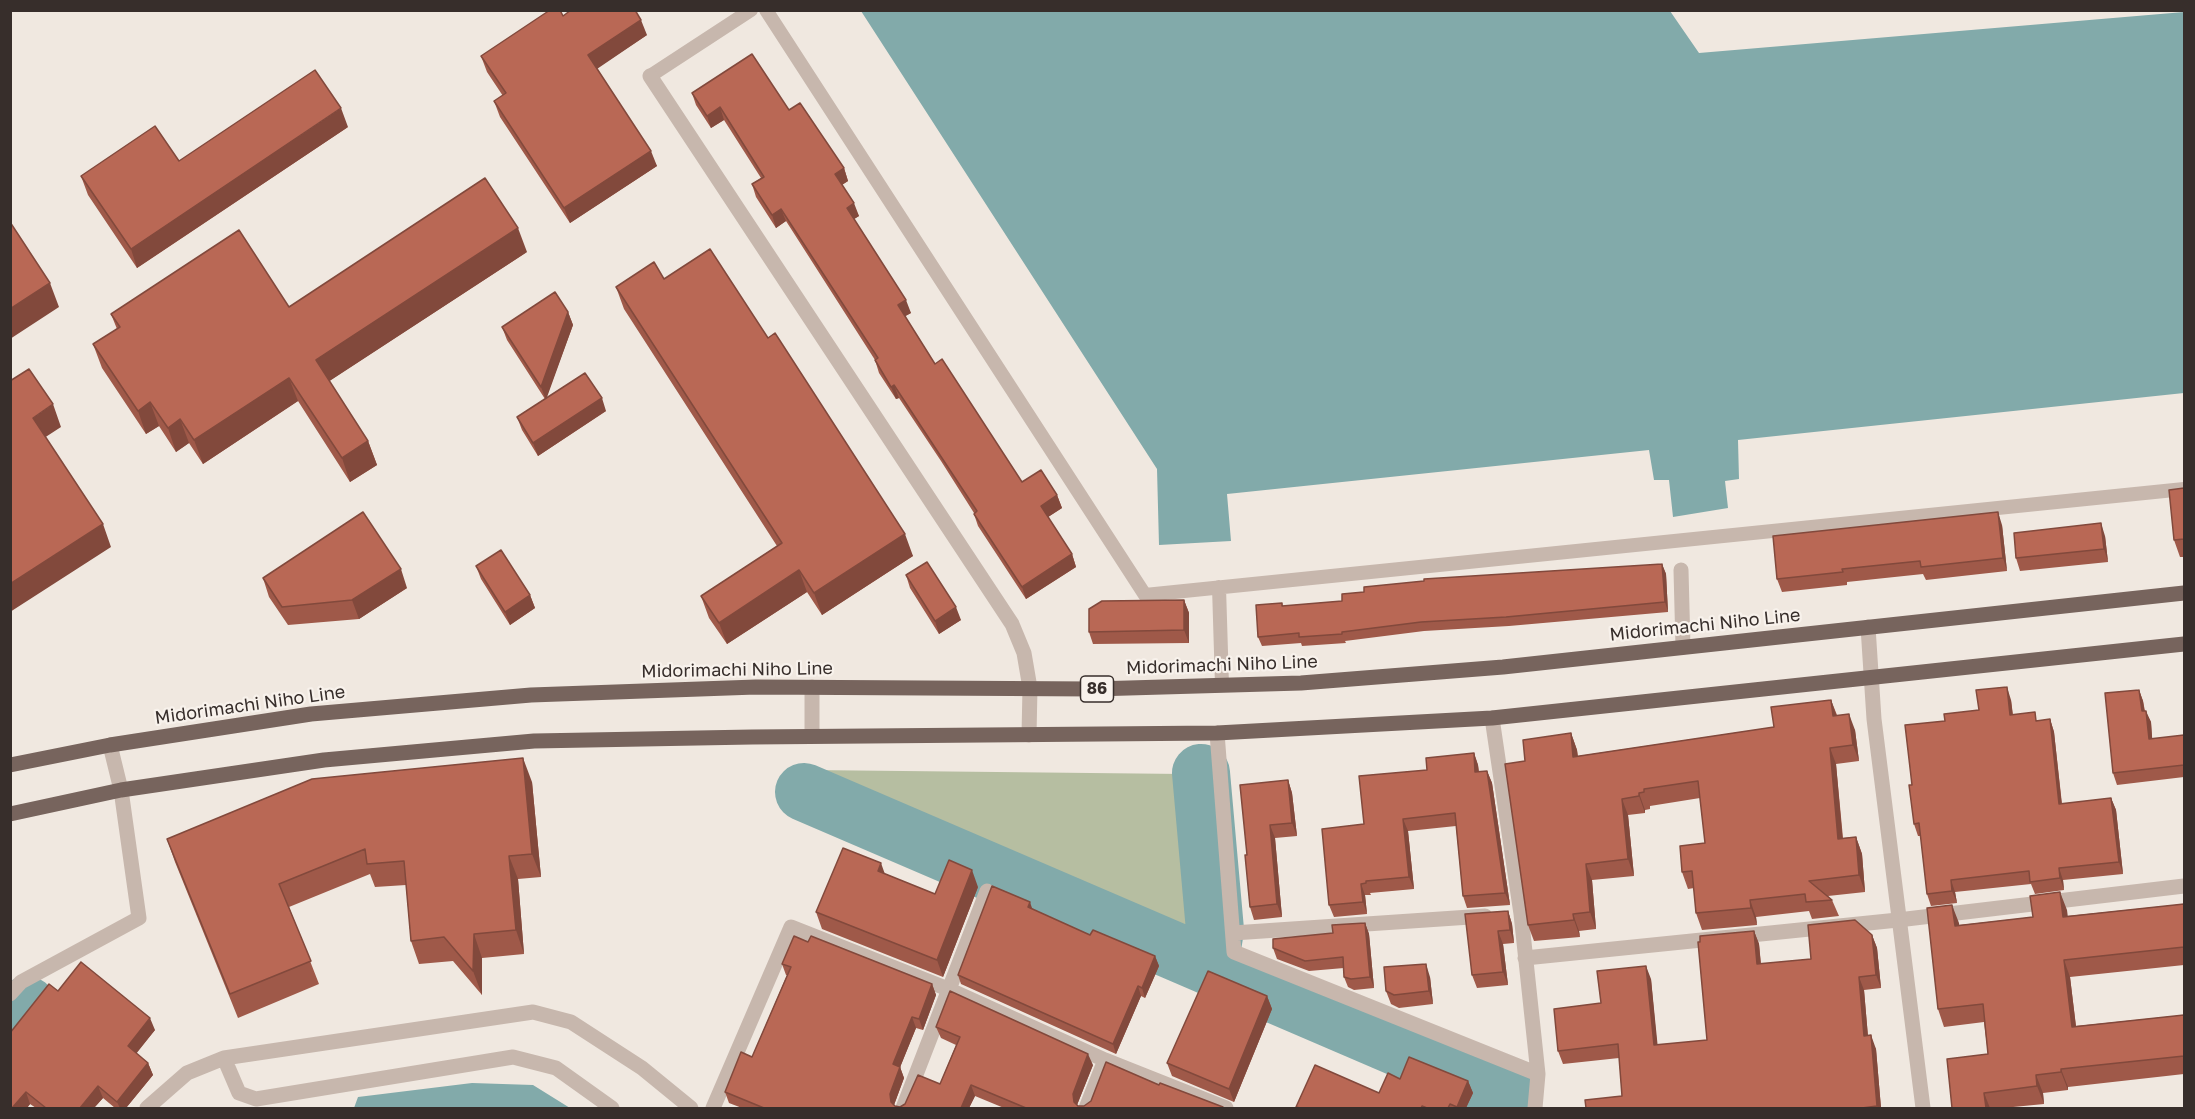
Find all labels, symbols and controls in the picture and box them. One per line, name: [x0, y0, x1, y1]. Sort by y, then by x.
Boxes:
street label: Midorimachi Niho Line: [1609, 604, 1801, 646]
street label: Midorimachi Niho Line: [1126, 651, 1318, 679]
street label: Midorimachi Niho Line: [641, 658, 833, 682]
road number: 86: [1080, 676, 1114, 702]
street label: Midorimachi Niho Line: [154, 681, 346, 729]

